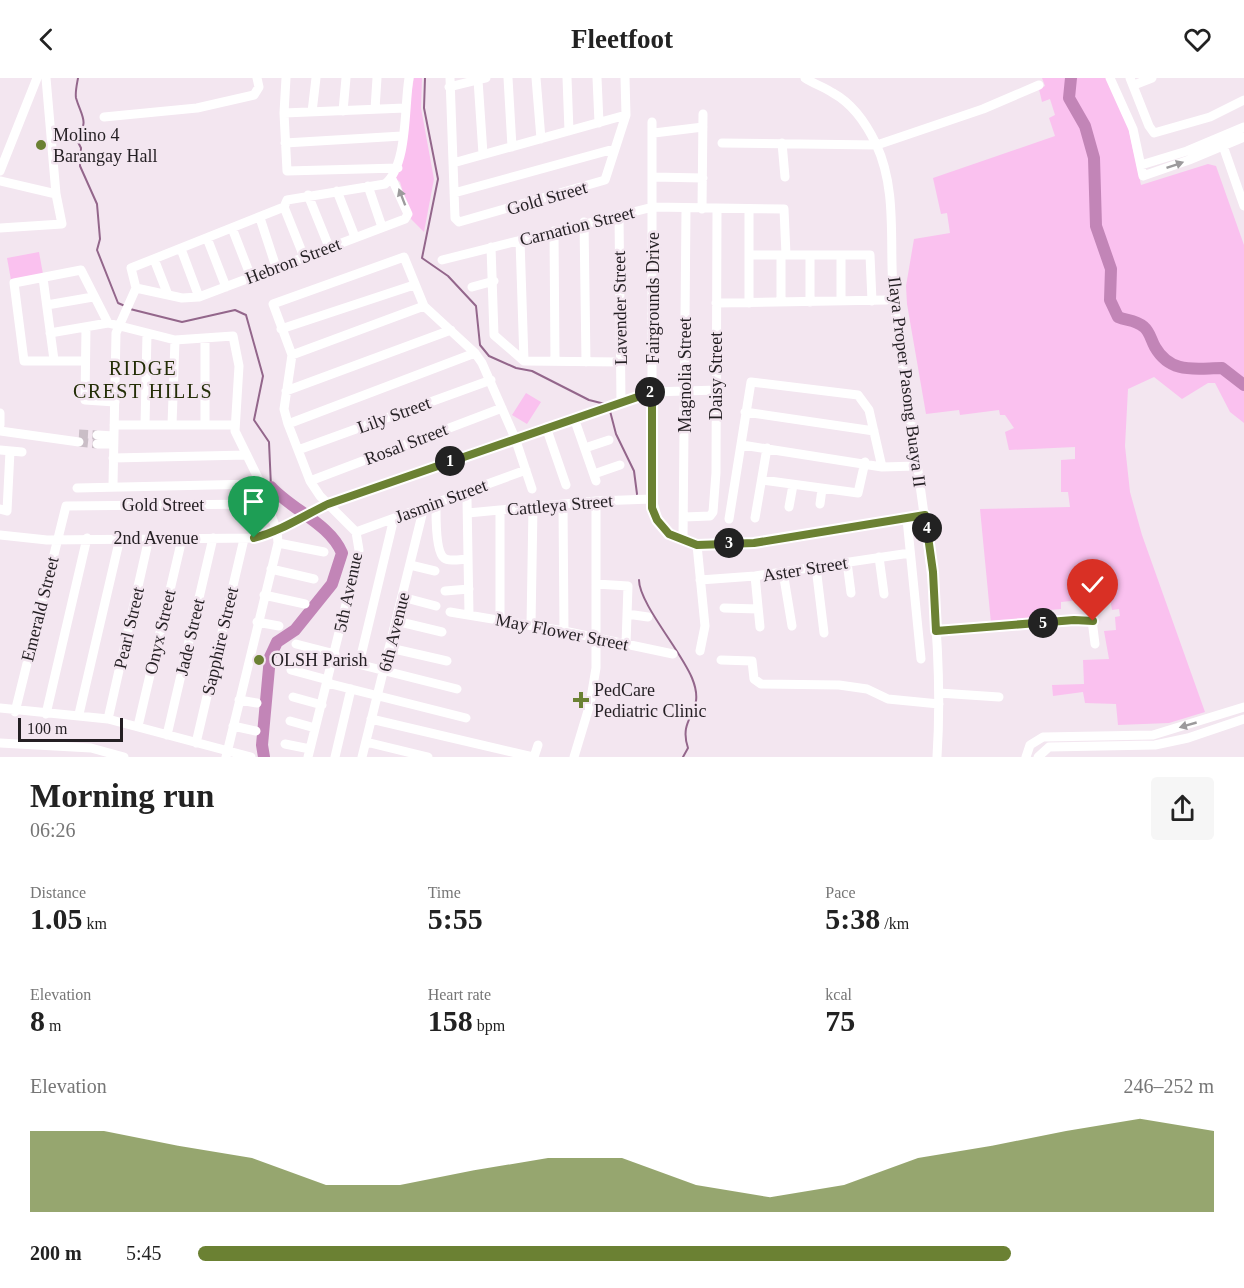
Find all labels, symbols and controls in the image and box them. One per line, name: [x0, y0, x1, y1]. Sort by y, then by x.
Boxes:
icon: back: [30, 23, 63, 56]
icon: heart: [1181, 23, 1214, 56]
text: Fleetfoot: [571, 24, 673, 54]
place label: Molino 4 Barangay Hall: [53, 125, 157, 166]
marker: Molino 4 Barangay Hall: [34, 138, 48, 152]
one-way arrow: [1166, 160, 1184, 170]
street label: Gold Street: [505, 177, 589, 219]
one-way arrow: [396, 188, 406, 206]
street label: Carnation Street: [518, 202, 636, 250]
street label: Fairgrounds Drive: [643, 232, 663, 364]
street label: Hebron Street: [243, 234, 343, 288]
street label: Lavender Street: [609, 251, 631, 365]
street label: Ilaya Proper Pasong Buaya II: [884, 276, 930, 488]
street label: Magnolia Street: [675, 317, 695, 433]
street label: Daisy Street: [706, 332, 726, 420]
district label: RIDGE CREST HILLS: [73, 357, 213, 402]
pin: 2: [635, 377, 665, 407]
text: 2: [646, 383, 654, 400]
street label: Lily Street: [355, 393, 433, 437]
street label: Rosal Street: [362, 419, 450, 469]
pin: 1: [435, 446, 465, 476]
text: 1: [446, 452, 454, 469]
street label: Jasmin Street: [392, 475, 490, 527]
pin: [228, 476, 279, 538]
icon: arrive: [237, 485, 270, 518]
street label: Cattleya Street: [506, 490, 614, 520]
street label: Gold Street: [122, 495, 204, 515]
pin: 4: [912, 513, 942, 543]
text: 4: [923, 519, 931, 536]
street label: 2nd Avenue: [113, 528, 199, 548]
pin: 3: [714, 528, 744, 558]
text: 3: [725, 534, 733, 551]
street label: 5th Avenue: [330, 550, 366, 634]
street label: Aster Street: [761, 552, 849, 586]
street label: Emerald Street: [17, 554, 63, 664]
pin: [1067, 559, 1118, 621]
icon: check: [1076, 568, 1109, 601]
street label: Pearl Street: [110, 585, 148, 671]
street label: Sapphire Street: [198, 585, 242, 697]
street label: Onyx Street: [141, 588, 179, 676]
street label: 6th Avenue: [374, 590, 414, 674]
street label: Jade Street: [171, 597, 209, 677]
pin: 5: [1028, 608, 1058, 638]
street label: May Flower Street: [494, 609, 630, 655]
text: 5: [1039, 614, 1047, 631]
place label: OLSH Parish: [271, 650, 368, 670]
marker: OLSH Parish: [252, 653, 266, 667]
place label: PedCare Pediatric Clinic: [594, 680, 706, 721]
marker: PedCare Pediatric Clinic: [572, 691, 590, 709]
scale bar: [18, 715, 123, 742]
text: 100 m: [27, 720, 67, 737]
one-way arrow: [1179, 721, 1197, 730]
button: share: [1151, 777, 1214, 840]
text: Morning run: [30, 778, 214, 814]
text: 06:26: [30, 819, 76, 841]
text: Distance: [30, 884, 86, 901]
text: Time: [428, 884, 461, 901]
text: Pace: [825, 884, 856, 901]
text: 1.05: [30, 902, 83, 935]
text: 5:55: [428, 902, 483, 935]
text: 5:38: [825, 902, 880, 935]
text: km: [83, 915, 107, 932]
text: /km: [880, 915, 909, 932]
text: Elevation: [30, 986, 91, 1003]
text: Heart rate: [428, 986, 491, 1003]
text: kcal: [825, 986, 852, 1003]
text: 8: [30, 1004, 45, 1037]
text: 158: [428, 1004, 473, 1037]
text: 75: [825, 1004, 855, 1037]
text: m: [45, 1017, 61, 1034]
text: bpm: [473, 1017, 505, 1034]
text: Elevation: [30, 1075, 107, 1097]
text: 246–252 m: [1123, 1075, 1214, 1097]
text: 200 m: [30, 1242, 82, 1264]
text: 5:45: [126, 1242, 162, 1264]

